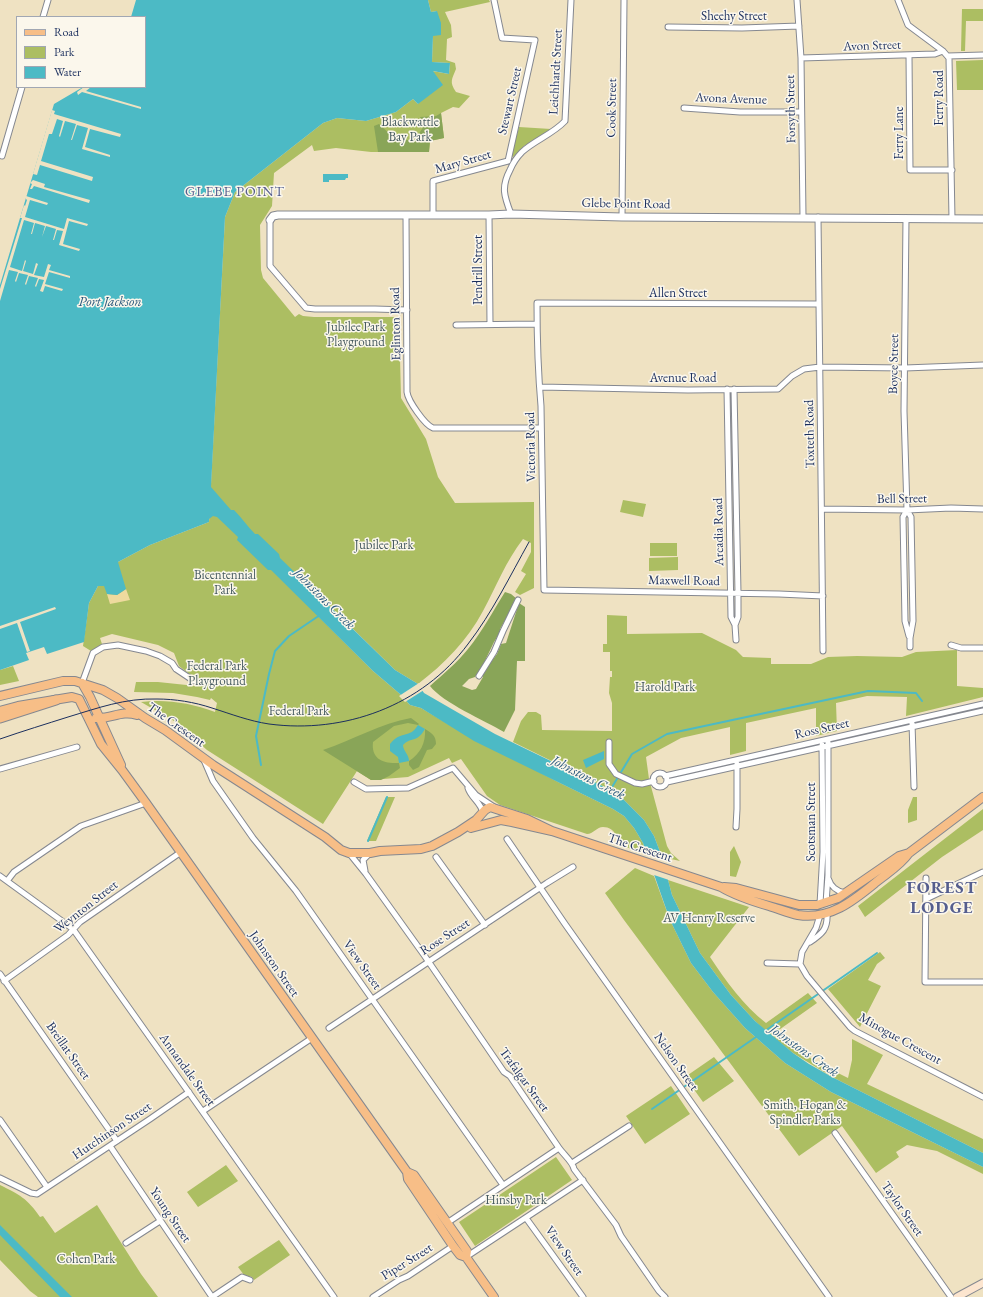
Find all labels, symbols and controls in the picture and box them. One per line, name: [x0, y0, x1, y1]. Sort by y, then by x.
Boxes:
street label: Sheehy Street: [701, 8, 767, 24]
legend: [16, 16, 146, 88]
text: Road: [54, 24, 79, 40]
street label: Leichhardt Street: [546, 29, 566, 115]
street label: Avon Street: [843, 37, 901, 55]
text: Park: [54, 44, 74, 60]
text: Water: [54, 64, 81, 80]
street label: Stewart Street: [495, 66, 525, 136]
street label: Ferry Road: [931, 70, 947, 126]
street label: Forsyth Street: [783, 74, 799, 144]
street label: Cook Street: [604, 78, 620, 138]
street label: Avona Avenue: [695, 90, 767, 108]
street label: Ferry Lane: [891, 106, 907, 160]
park label: Blackwattle Bay Park: [381, 114, 439, 145]
street label: Mary Street: [433, 147, 493, 177]
district label: GLEBE POINT: [185, 184, 285, 200]
street label: Glebe Point Road: [581, 195, 671, 213]
street label: Pendrill Street: [470, 235, 486, 305]
street label: Allen Street: [649, 285, 707, 301]
street label: Eglinton Road: [388, 287, 404, 361]
water label: Port Jackson: [78, 294, 142, 310]
park label: Jubilee Park Playground: [326, 319, 386, 350]
street label: Boyce Street: [886, 334, 902, 394]
street label: Avenue Road: [649, 370, 717, 386]
street label: Toxteth Road: [802, 400, 818, 468]
street label: Victoria Road: [523, 412, 539, 482]
street label: Bell Street: [877, 491, 927, 507]
street label: Arcadia Road: [711, 498, 727, 566]
park label: Jubilee Park: [354, 537, 414, 553]
water label: Johnstons Creek: [290, 565, 358, 633]
park label: Bicentennial Park: [194, 567, 256, 598]
street label: Maxwell Road: [648, 573, 720, 589]
park label: Federal Park Playground: [187, 658, 247, 689]
park label: Harold Park: [635, 679, 695, 695]
street label: The Crescent: [144, 699, 208, 751]
park label: Federal Park: [269, 703, 329, 719]
street label: Ross Street: [793, 715, 851, 743]
water label: Johnstons Creek: [548, 752, 628, 804]
street label: Scotsman Street: [803, 782, 819, 862]
street label: The Crescent: [606, 830, 674, 866]
street label: Weynton Street: [51, 877, 121, 937]
district label: FOREST LODGE: [906, 878, 978, 918]
park label: AV Henry Reserve: [663, 910, 755, 926]
street label: Rose Street: [417, 915, 473, 959]
street label: Johnston Street: [246, 928, 302, 1000]
street label: View Street: [339, 937, 385, 993]
street label: Minogue Crescent: [856, 1010, 944, 1068]
street label: Breillat Street: [42, 1019, 94, 1083]
water label: Johnstons Creek: [766, 1021, 842, 1081]
street label: Nelson Street: [650, 1030, 702, 1094]
street label: Annandale Street: [155, 1031, 219, 1109]
street label: Trafalgar Street: [496, 1045, 552, 1115]
park label: Smith, Hogan & Spindler Parks: [764, 1097, 846, 1128]
street label: Hutchinson Street: [69, 1099, 155, 1163]
street label: Taylor Street: [877, 1179, 927, 1239]
street label: Young Street: [146, 1184, 194, 1246]
park label: Hinsby Park: [485, 1192, 547, 1208]
street label: View Street: [541, 1223, 587, 1279]
street label: Piper Street: [378, 1240, 436, 1284]
park label: Cohen Park: [57, 1251, 115, 1267]

